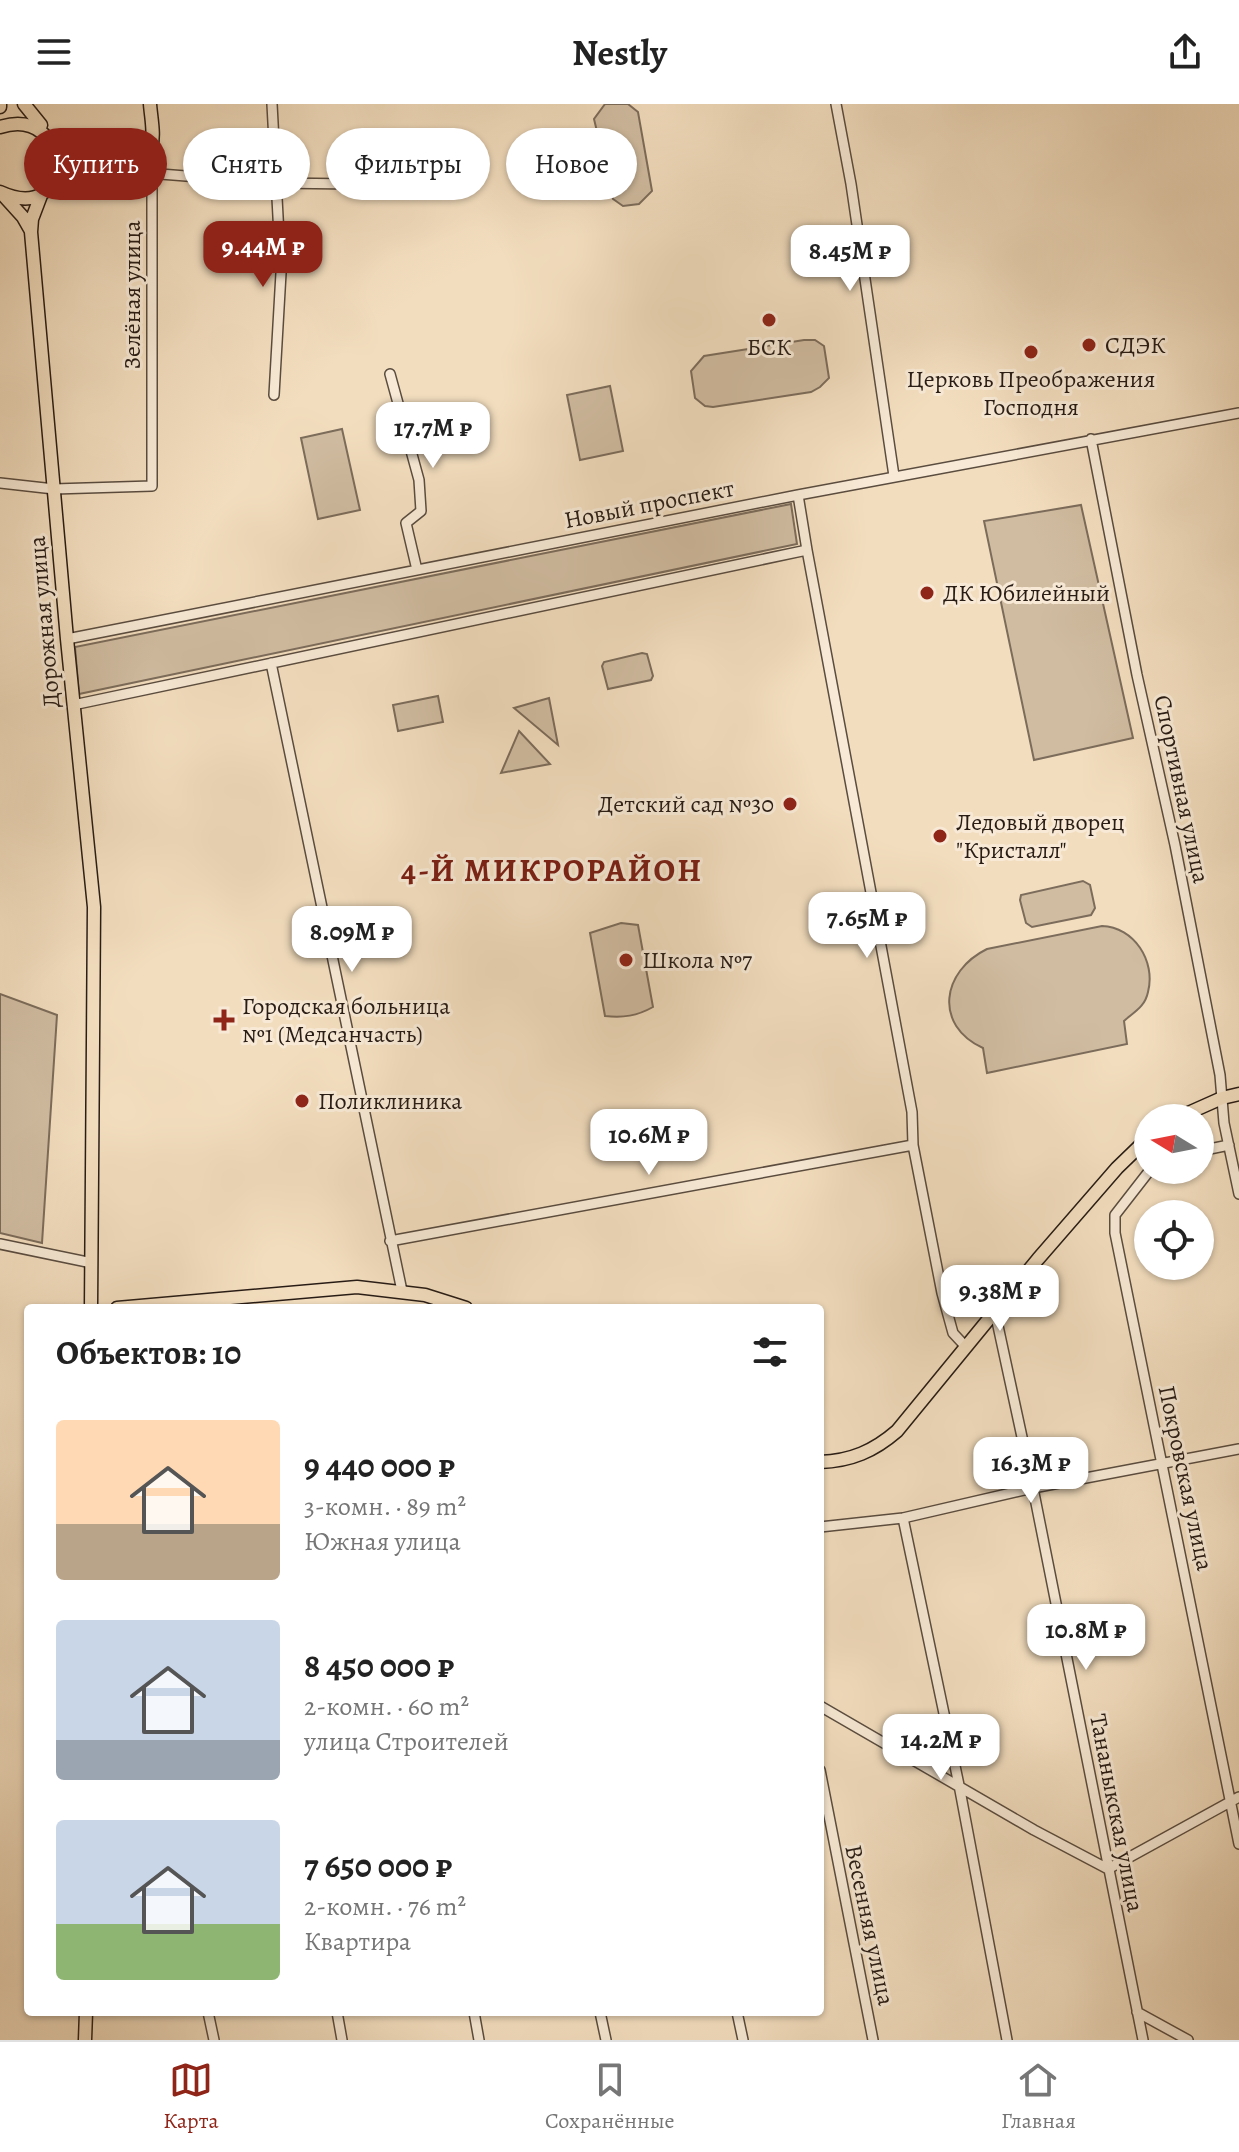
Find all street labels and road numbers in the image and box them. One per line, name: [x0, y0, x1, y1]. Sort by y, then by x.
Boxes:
street label: Зелёная улица: [116, 221, 148, 369]
street label: Новый проспект: [561, 472, 737, 536]
street label: Дорожная улица: [21, 535, 67, 709]
street label: Спортивная улица: [1146, 692, 1218, 886]
street label: Покровская улица: [1151, 1383, 1221, 1573]
street label: Тананыкская улица: [1082, 1711, 1152, 1915]
street label: Весенняя улица: [837, 1842, 903, 2008]

